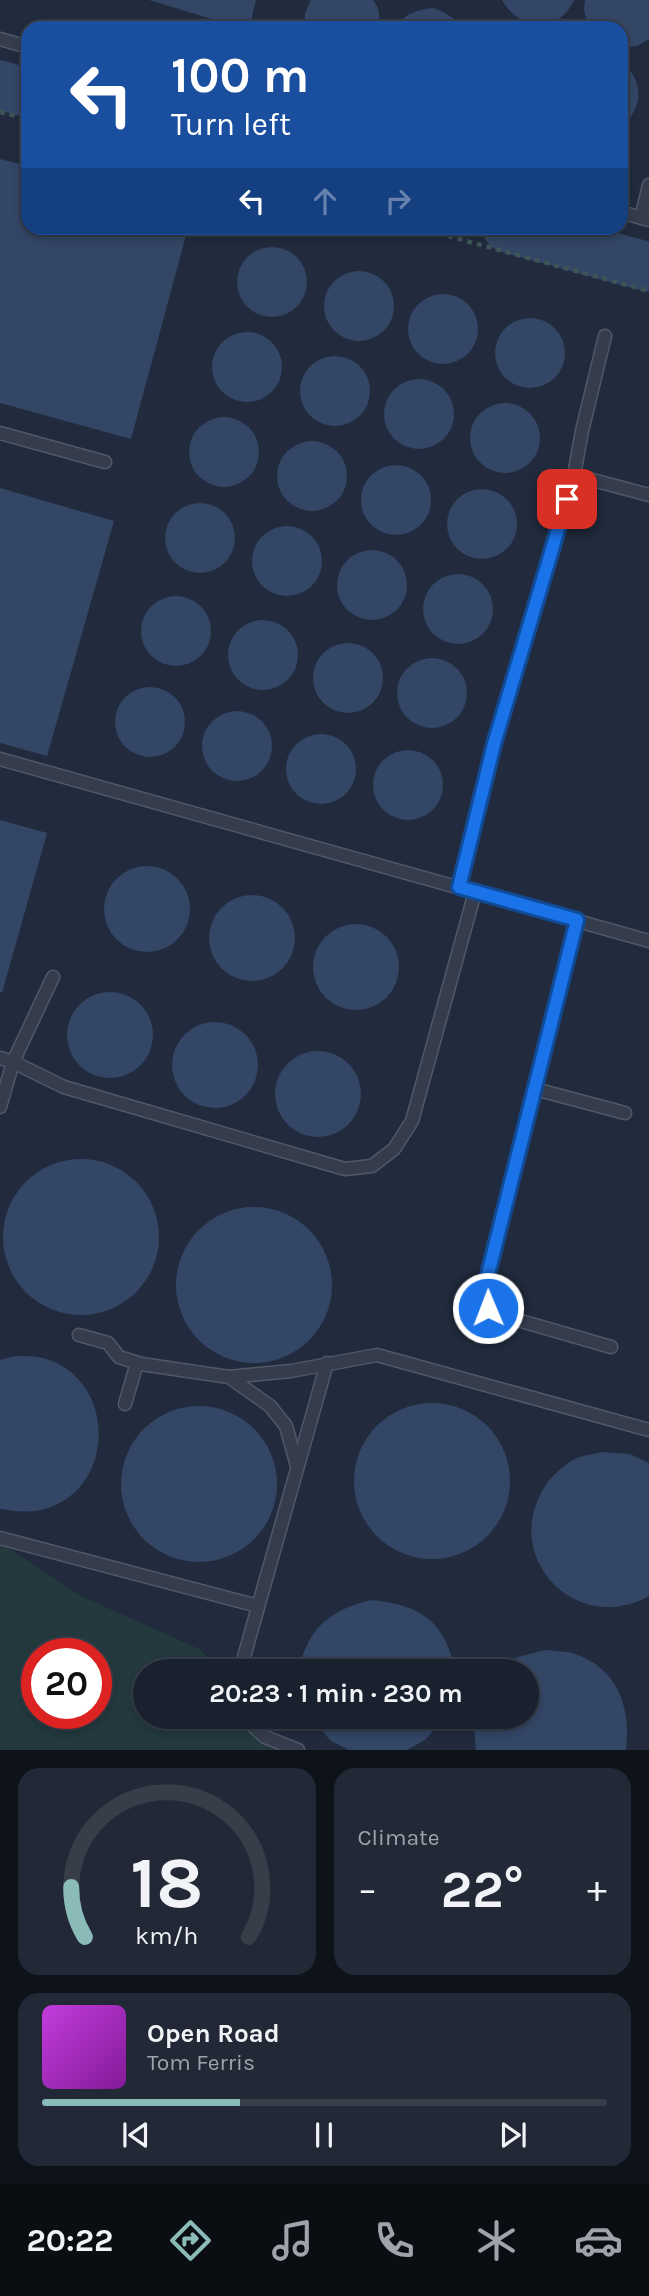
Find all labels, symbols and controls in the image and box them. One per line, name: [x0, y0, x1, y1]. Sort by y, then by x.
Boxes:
text: 100 m: [171, 47, 309, 104]
icon: left: [56, 49, 147, 140]
text: Turn left: [171, 106, 291, 143]
icon: left: [233, 182, 271, 220]
icon: ahead: [306, 182, 344, 220]
icon: right: [379, 182, 417, 220]
pin: [537, 469, 597, 529]
icon: arrive: [548, 480, 586, 518]
position arrow: [451, 1271, 525, 1345]
speed limit sign: 20: [21, 1638, 112, 1729]
text: 20:23 · 1 min · 230 m: [209, 1678, 463, 1709]
text: Climate: [358, 1824, 440, 1851]
text: 18: [130, 1841, 203, 1926]
text: 22°: [441, 1859, 524, 1920]
text: −: [358, 1867, 377, 1912]
text: +: [587, 1867, 607, 1912]
text: km/h: [135, 1921, 198, 1950]
text: Open Road: [147, 2018, 280, 2049]
text: Tom Ferris: [147, 2049, 255, 2076]
icon: previous: [117, 2116, 155, 2154]
icon: pause: [305, 2116, 343, 2154]
icon: next: [494, 2116, 532, 2154]
icon: directions: [166, 2216, 215, 2265]
icon: music: [268, 2216, 317, 2265]
icon: phone: [370, 2216, 419, 2265]
icon: climate: [472, 2216, 521, 2265]
icon: car: [574, 2216, 623, 2265]
text: 20:22: [26, 2222, 113, 2259]

